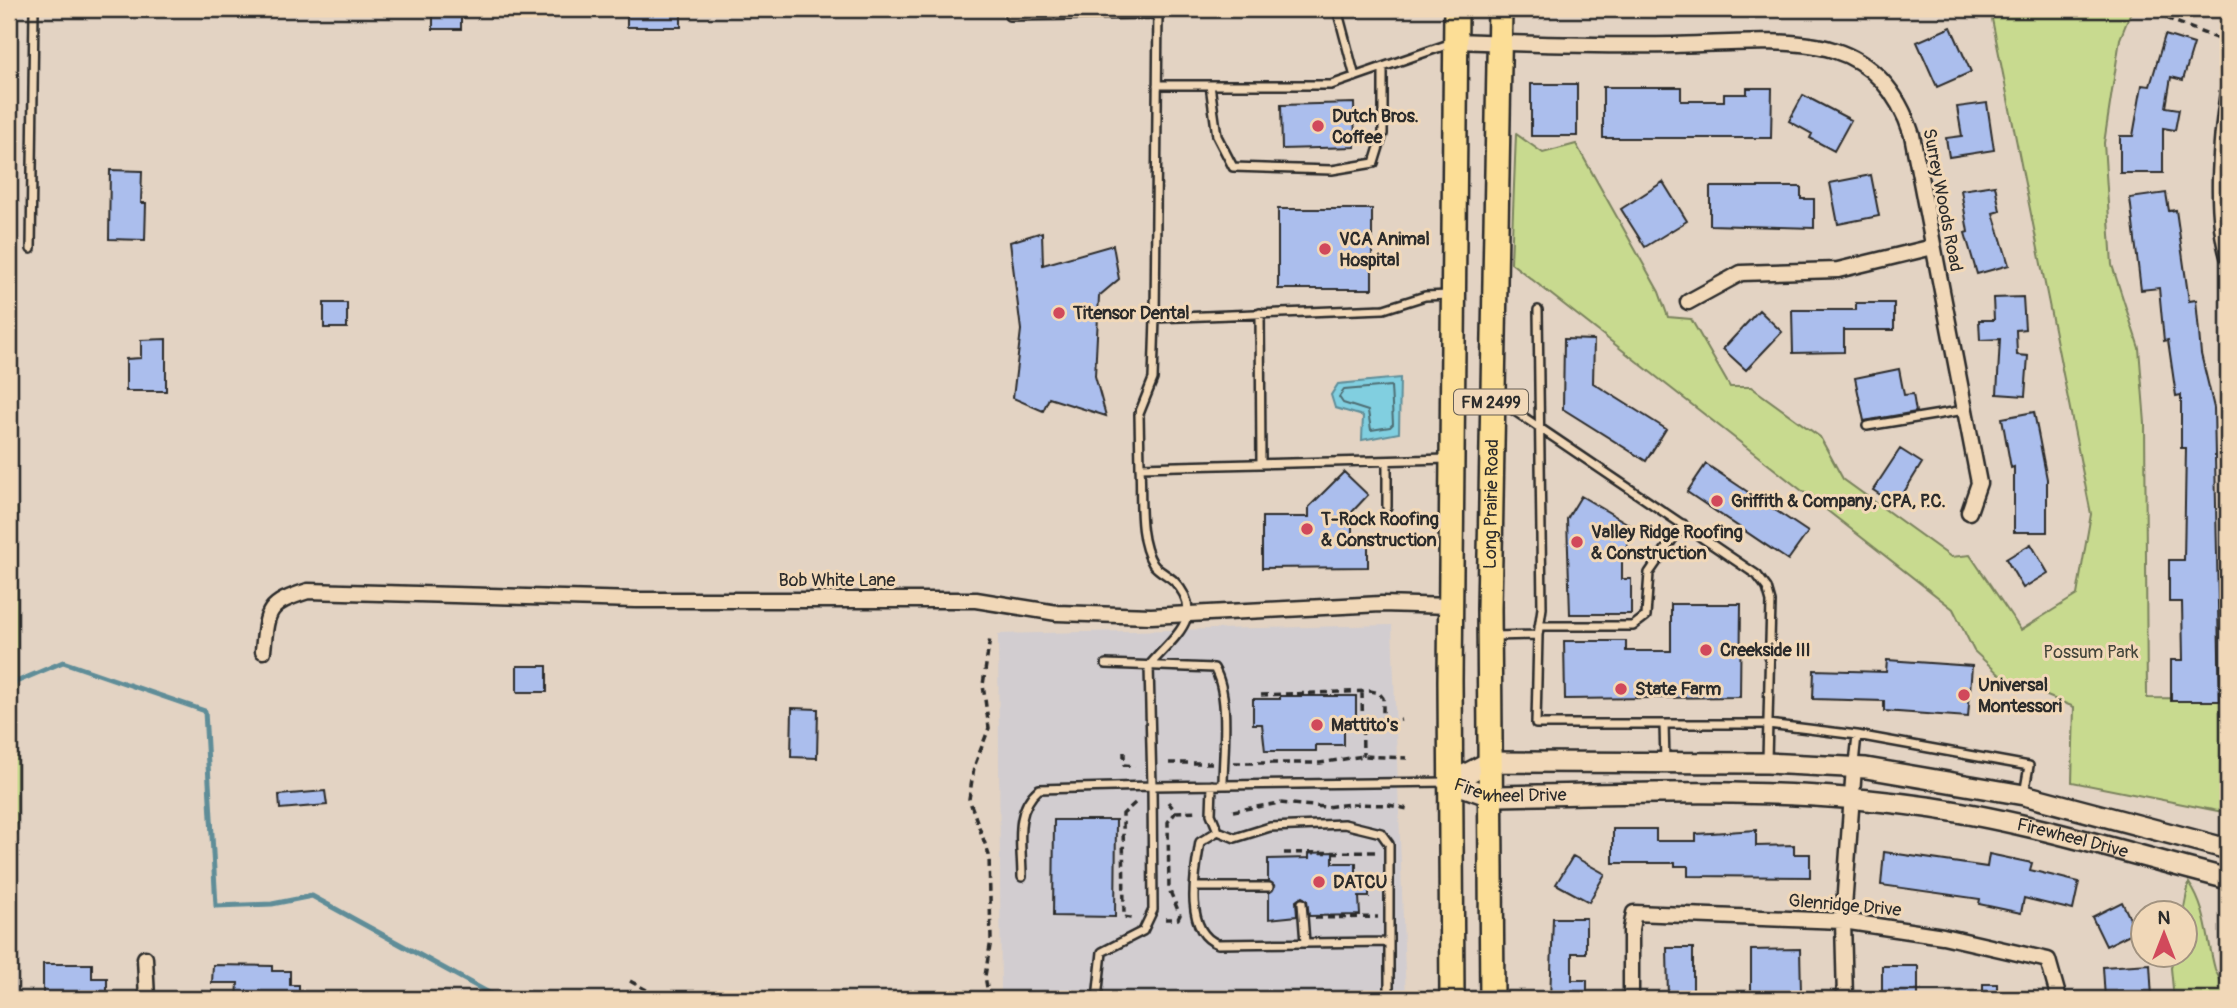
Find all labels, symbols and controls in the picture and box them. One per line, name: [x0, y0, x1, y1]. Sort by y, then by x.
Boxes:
place label: Dutch Bros. Coffee: [1332, 105, 1419, 149]
marker: Dutch Bros. Coffee: [1310, 118, 1326, 134]
street label: Surrey Woods Road: [1917, 127, 1968, 274]
place label: VCA Animal Hospital: [1339, 228, 1430, 272]
marker: VCA Animal Hospital: [1317, 241, 1333, 257]
place label: Titensor Dental: [1072, 302, 1190, 325]
marker: Titensor Dental: [1051, 305, 1067, 321]
road number: FM 2499: [1454, 390, 1528, 414]
street label: Long Prairie Road: [1479, 439, 1504, 569]
place label: Griffith & Company, CPA, P.C.: [1731, 490, 1946, 513]
marker: Griffith & Company, CPA, P.C.: [1709, 493, 1725, 509]
place label: T-Rock Roofing & Construction: [1320, 508, 1439, 552]
marker: T-Rock Roofing & Construction: [1299, 521, 1315, 537]
place label: Valley Ridge Roofing & Construction: [1591, 521, 1743, 565]
marker: Valley Ridge Roofing & Construction: [1569, 534, 1585, 550]
street label: Bob White Lane: [779, 569, 896, 592]
place label: Creekside III: [1720, 639, 1811, 662]
park label: Possum Park: [2043, 641, 2139, 664]
marker: Creekside III: [1698, 642, 1714, 658]
place label: Universal Montessori: [1978, 674, 2062, 718]
place label: State Farm: [1635, 678, 1721, 701]
marker: State Farm: [1613, 681, 1629, 697]
marker: Universal Montessori: [1956, 687, 1972, 703]
place label: Mattito's: [1331, 714, 1399, 737]
marker: Mattito's: [1309, 717, 1325, 733]
street label: Firewheel Drive: [1451, 773, 1567, 809]
street label: Firewheel Drive: [2015, 813, 2131, 864]
place label: DATCU: [1333, 871, 1388, 894]
marker: DATCU: [1311, 874, 1327, 890]
street label: Glenridge Drive: [1788, 889, 1903, 922]
north arrow: [2128, 900, 2198, 970]
text: N: [2158, 906, 2171, 930]

